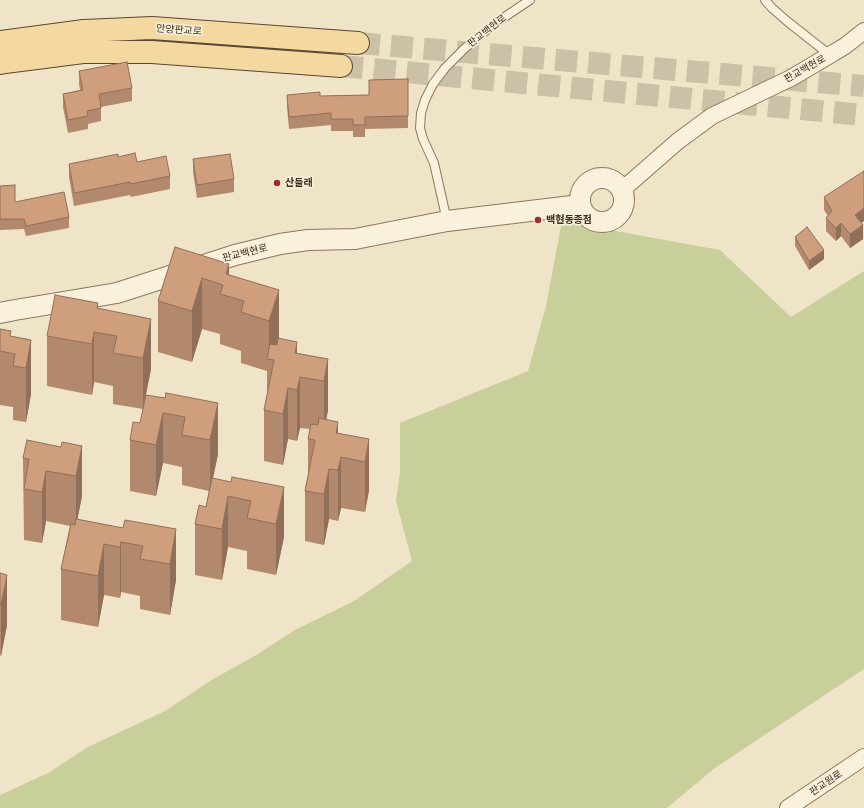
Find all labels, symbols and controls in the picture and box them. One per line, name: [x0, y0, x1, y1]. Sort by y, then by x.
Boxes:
street label: 판교백현로: [465, 12, 509, 50]
street label: 안양판교로: [156, 22, 202, 38]
street label: 판교백현로: [782, 53, 828, 85]
place label: 산들래: [285, 177, 313, 189]
marker: 산들래: [272, 178, 282, 188]
place label: 백현동종점: [546, 214, 592, 226]
marker: 백현동종점: [533, 215, 543, 225]
street label: 판교백현로: [221, 242, 269, 264]
street label: 판교원로: [807, 768, 845, 798]

